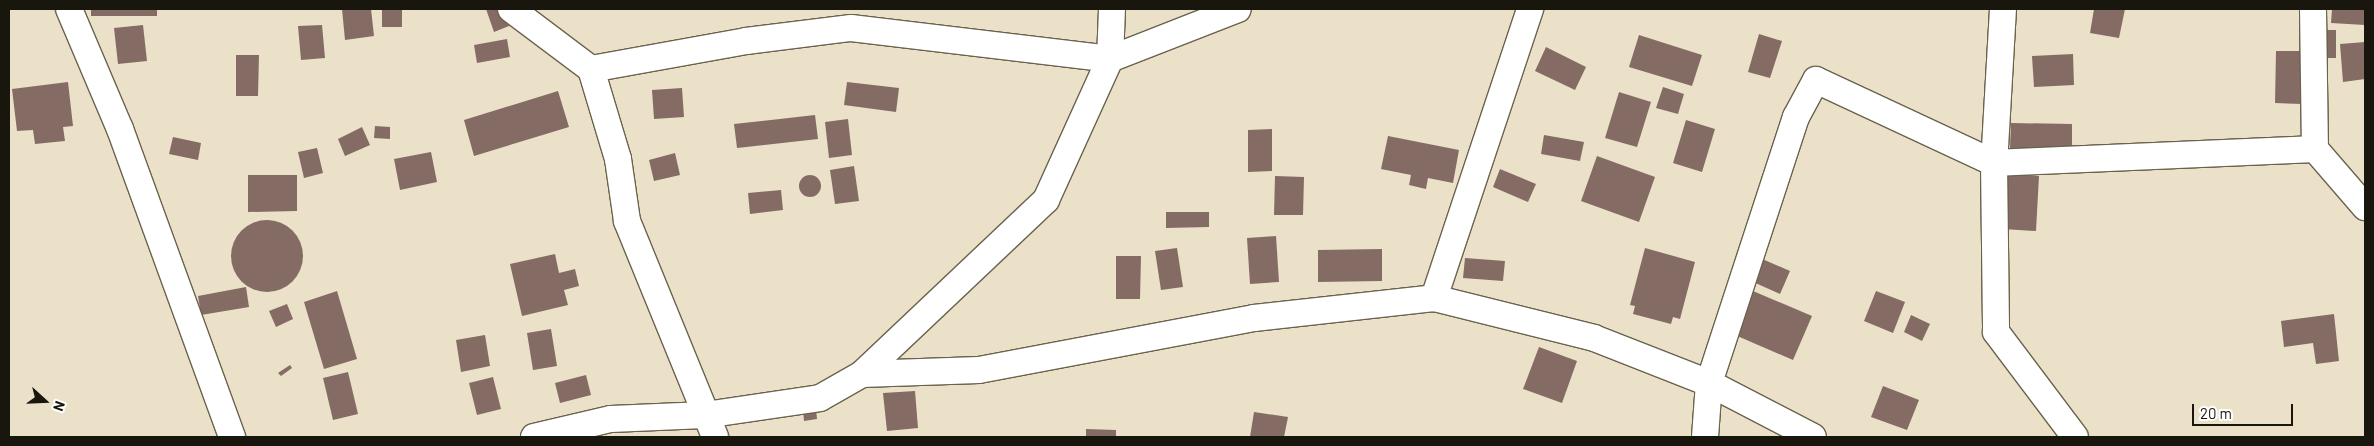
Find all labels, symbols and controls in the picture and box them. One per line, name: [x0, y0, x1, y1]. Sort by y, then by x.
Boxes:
north arrow: [20, 376, 70, 426]
scale bar: [2194, 394, 2295, 426]
text: N: [50, 399, 69, 414]
text: 20 m: [2200, 404, 2232, 422]

